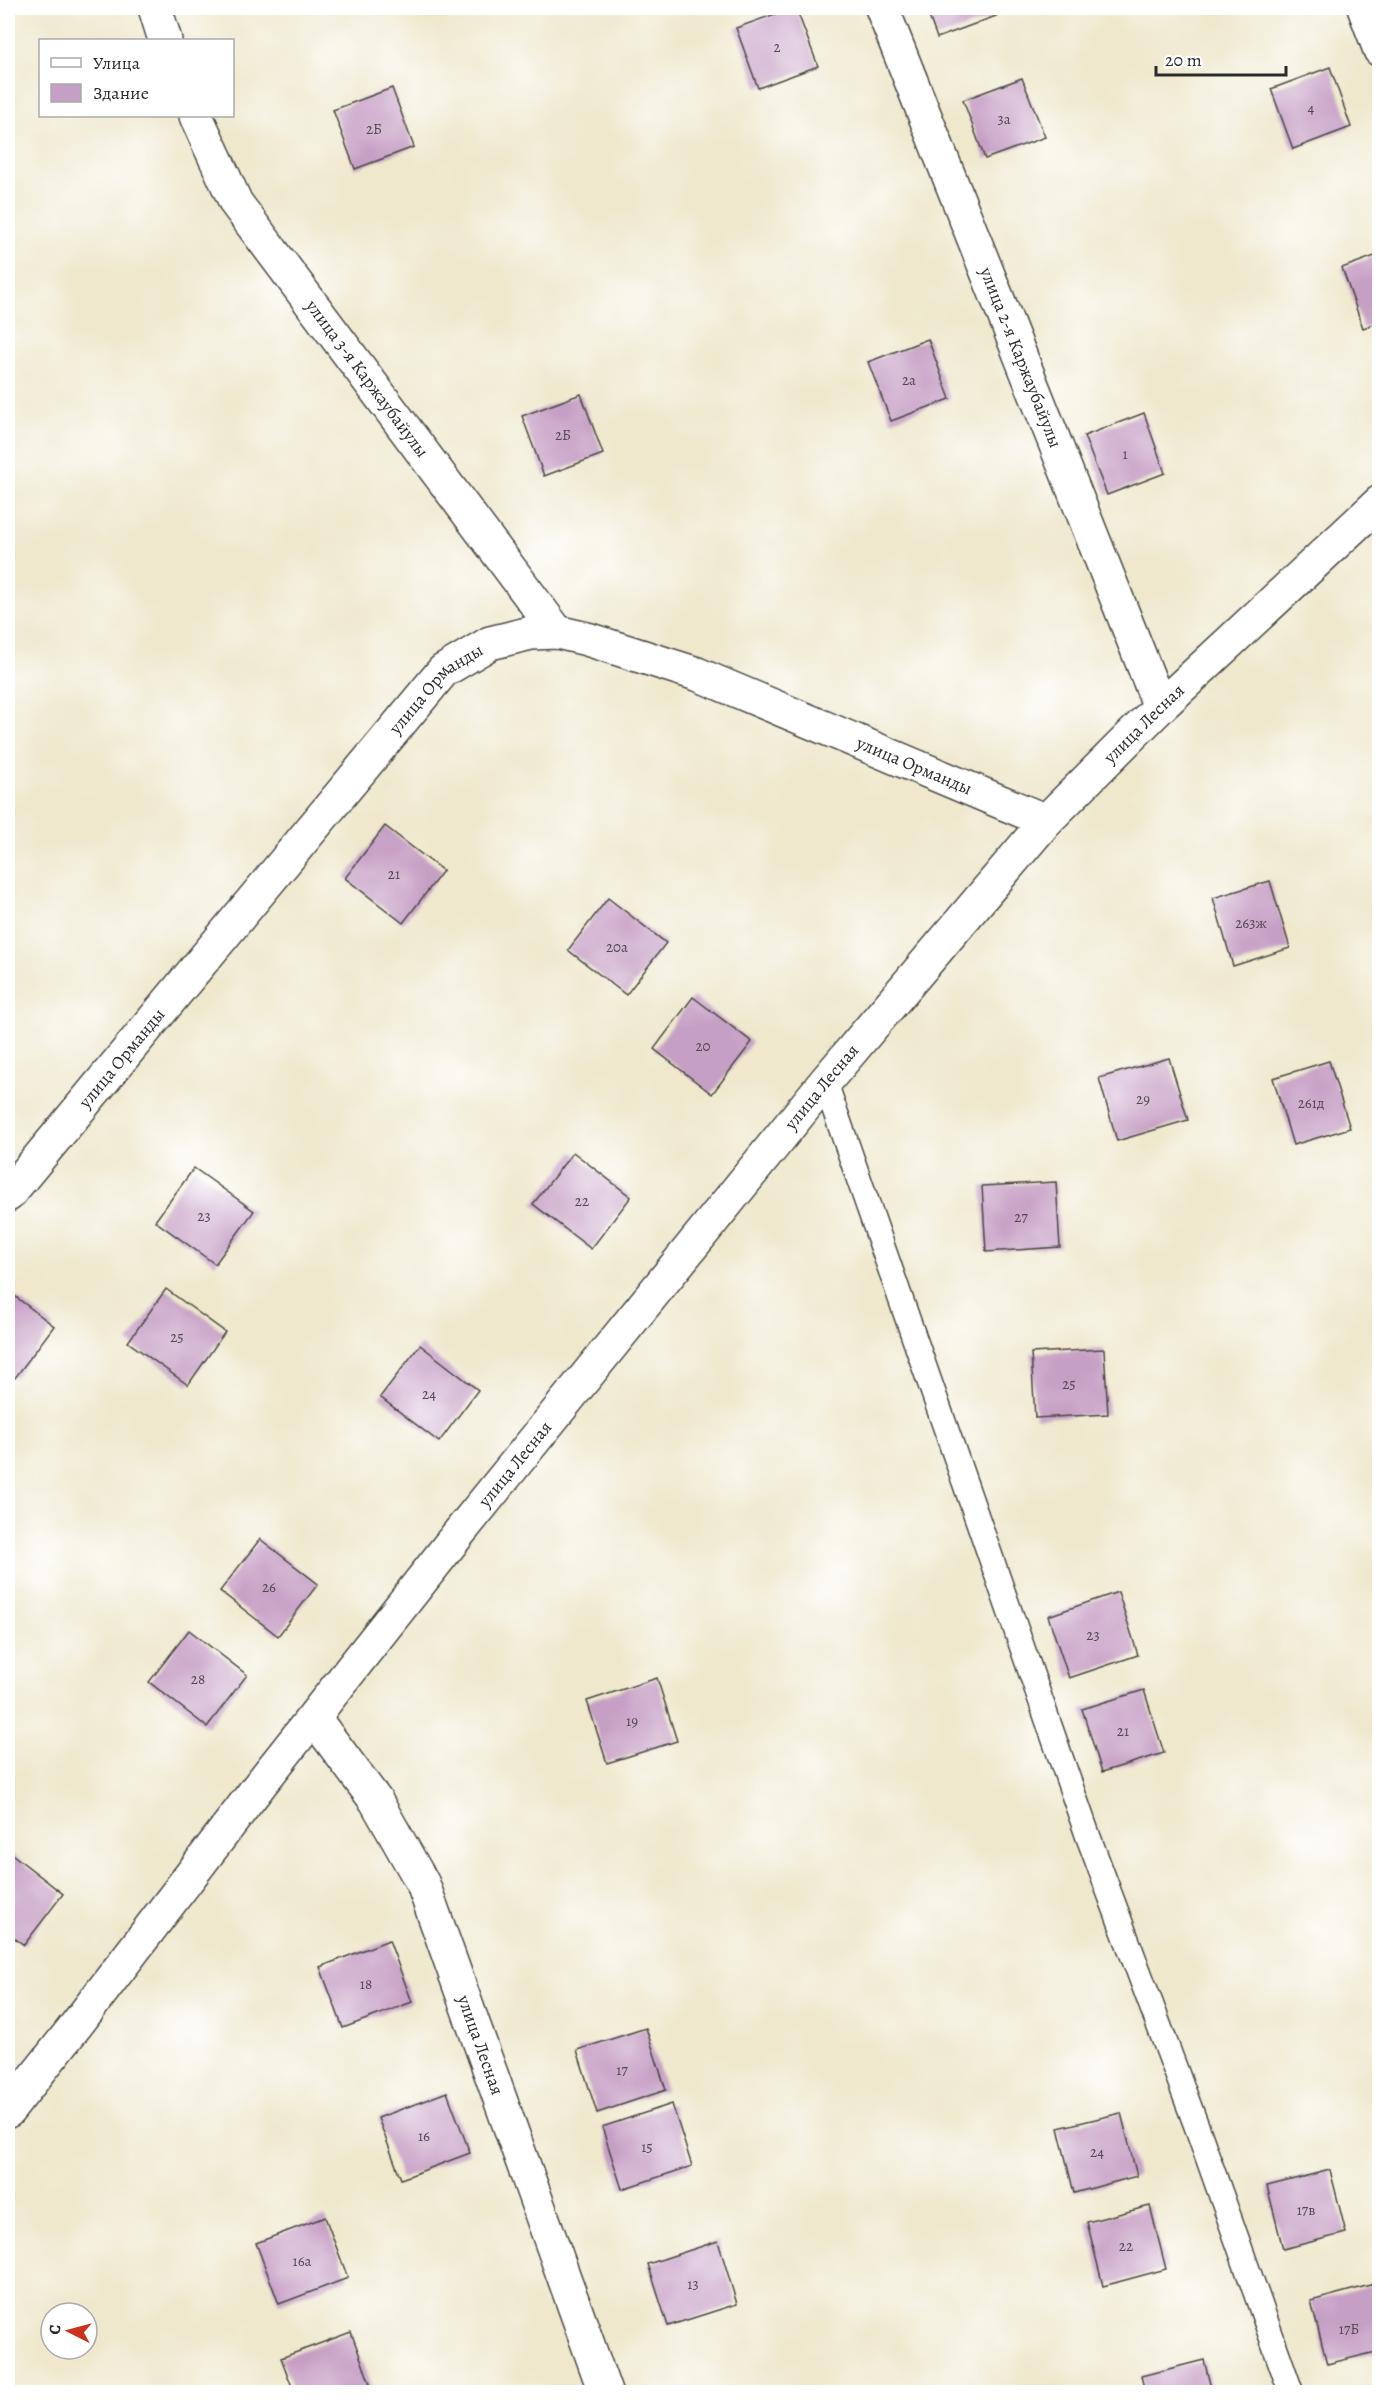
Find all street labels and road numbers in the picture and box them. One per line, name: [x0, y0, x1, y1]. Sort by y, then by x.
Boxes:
street label: улица 2-я Каржаубайулы: [974, 263, 1068, 451]
street label: улица 3-я Каржаубайулы: [300, 294, 434, 462]
street label: улица Орманды: [383, 638, 487, 740]
street label: улица Лесная: [1097, 678, 1189, 770]
street label: улица Орманды: [852, 730, 976, 801]
street label: улица Орманды: [72, 1003, 170, 1114]
street label: улица Лесная: [778, 1039, 864, 1136]
street label: улица Лесная: [472, 1416, 557, 1513]
street label: улица Лесная: [451, 1991, 510, 2098]

